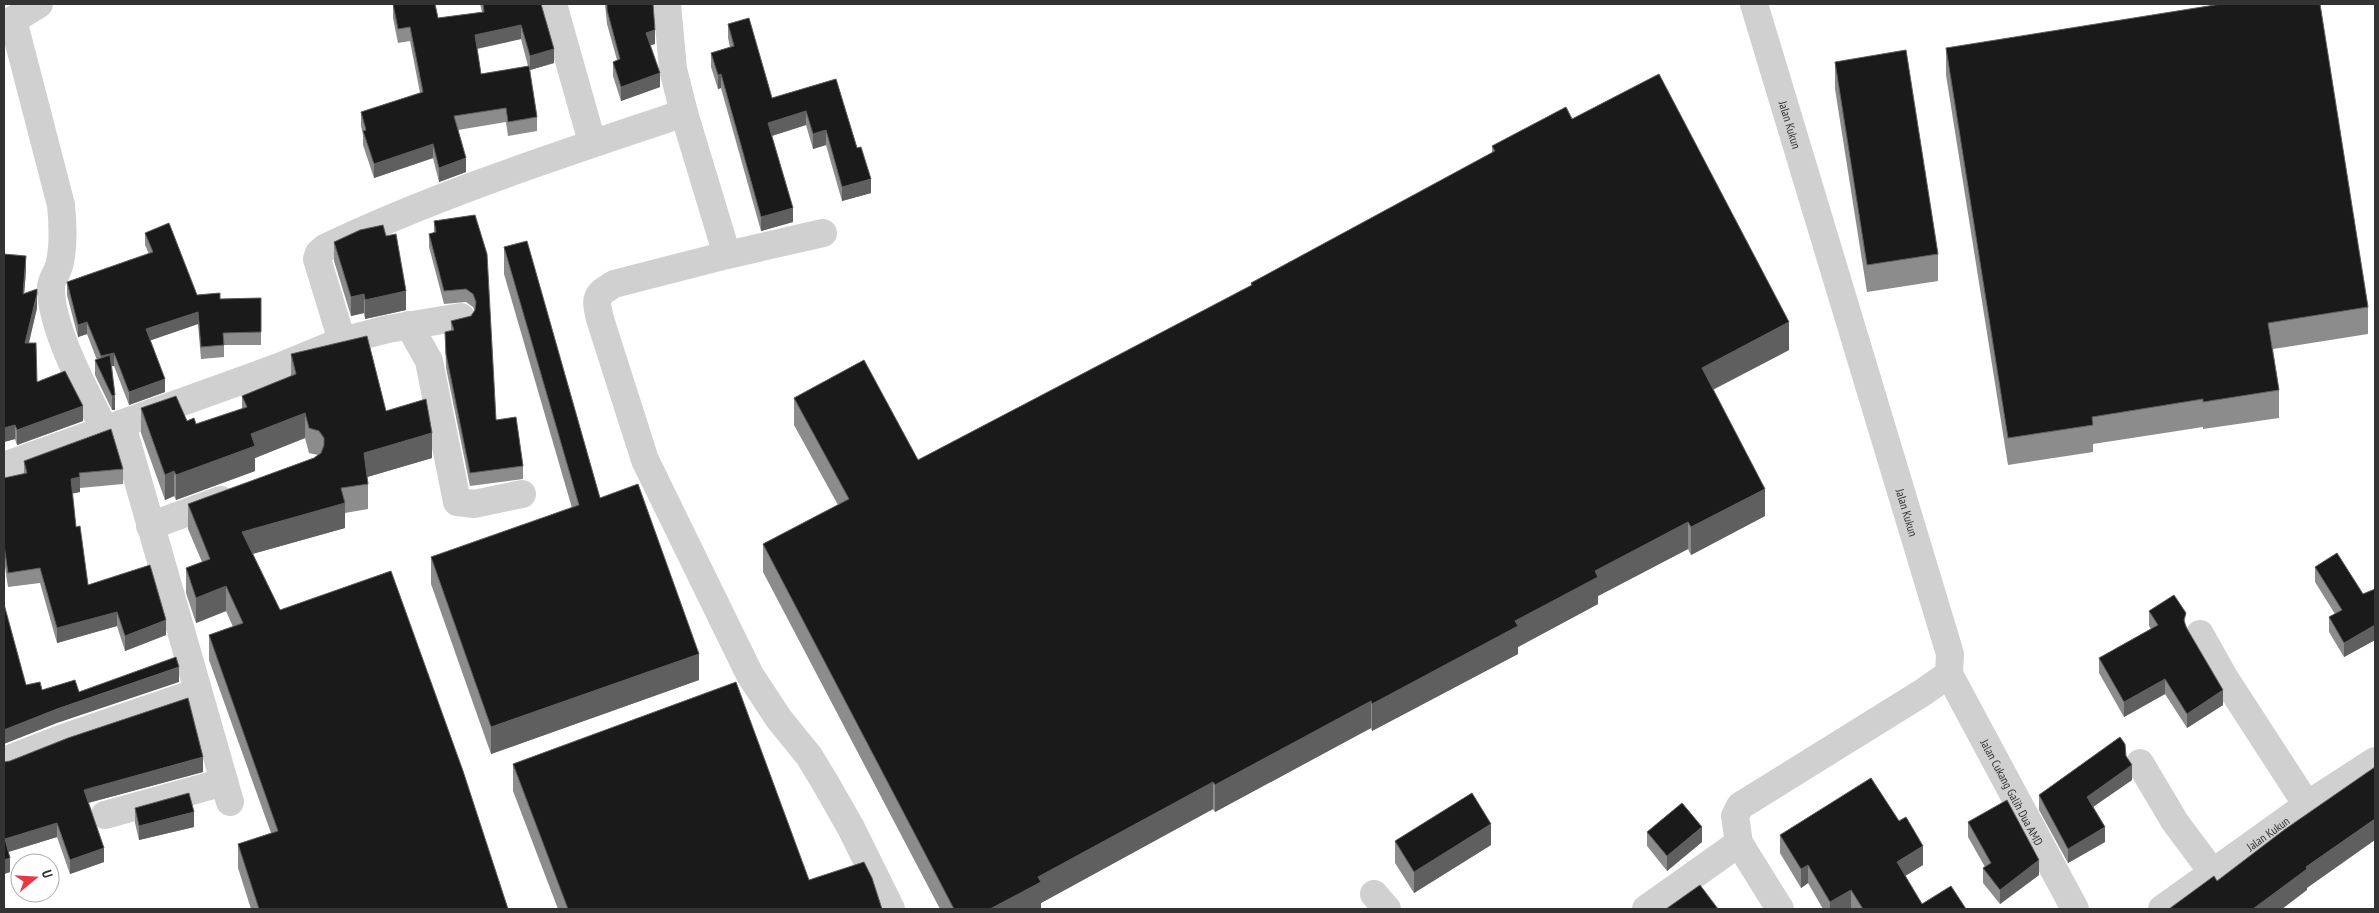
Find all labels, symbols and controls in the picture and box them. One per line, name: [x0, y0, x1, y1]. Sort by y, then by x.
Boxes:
street label: Jalan Kukun: [1776, 98, 1805, 150]
street label: Jalan Kukun: [1893, 486, 1922, 538]
street label: Jalan Cukang Galih Dua AMD: [1977, 736, 2047, 848]
street label: Jalan Kukun: [2242, 813, 2292, 854]
north arrow: [10, 853, 60, 903]
text: U: [38, 868, 57, 880]

